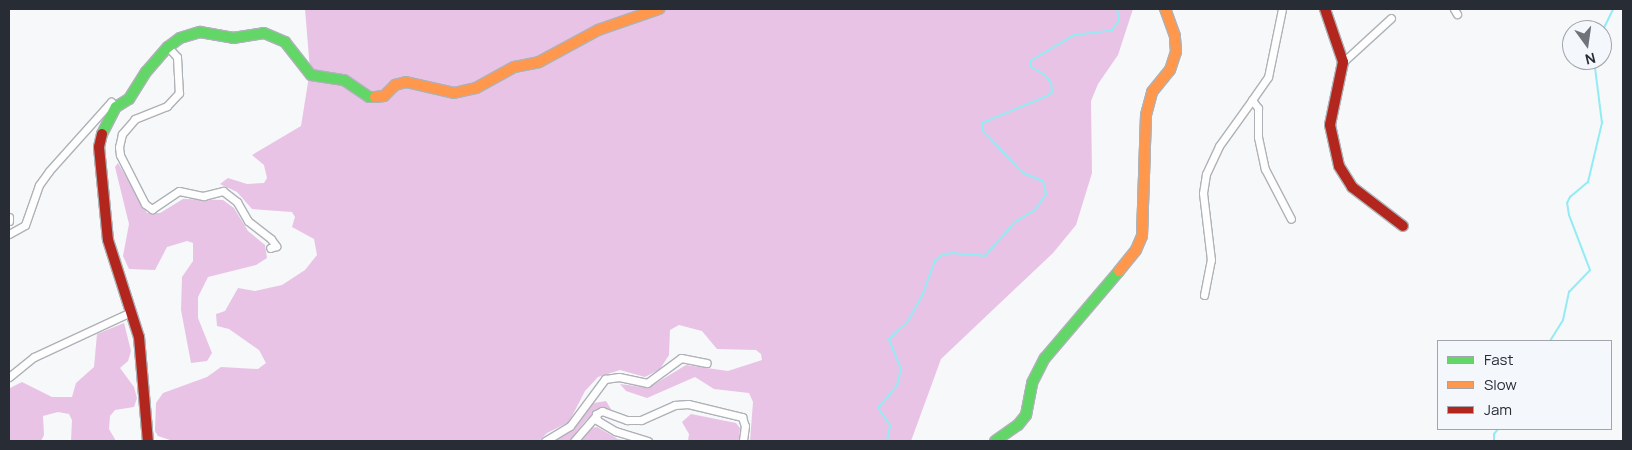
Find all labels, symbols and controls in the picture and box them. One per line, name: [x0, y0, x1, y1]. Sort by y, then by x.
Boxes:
north arrow: [1562, 20, 1612, 70]
text: N: [1583, 49, 1598, 70]
legend: [1437, 340, 1612, 430]
text: Fast: [1484, 349, 1513, 370]
text: Slow: [1484, 374, 1517, 395]
text: Jam: [1484, 399, 1512, 420]

